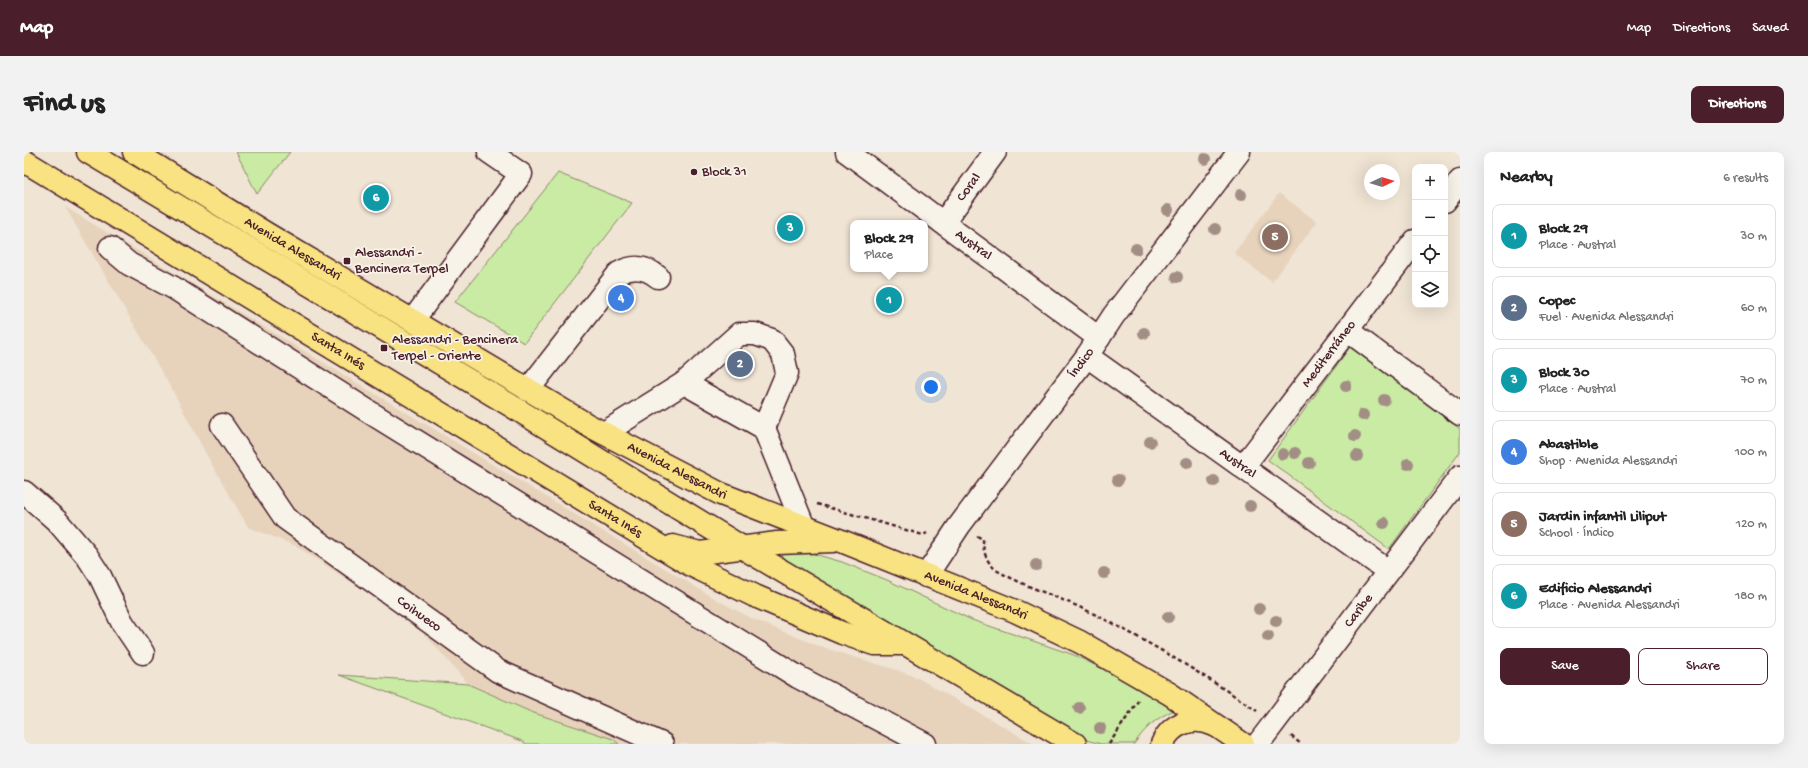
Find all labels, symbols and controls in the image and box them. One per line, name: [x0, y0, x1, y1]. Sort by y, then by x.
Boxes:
text: Map: [20, 17, 53, 40]
text: Map: [1627, 20, 1651, 37]
text: Directions: [1673, 20, 1730, 37]
text: Saved: [1752, 20, 1788, 37]
button: Directions: [1691, 86, 1784, 123]
text: Find us: [24, 88, 104, 121]
place label: Block 31: [701, 164, 747, 181]
north arrow: [1364, 164, 1400, 200]
map controls: [1412, 164, 1448, 308]
button: +: [1412, 164, 1448, 200]
marker: Block 31: [689, 167, 699, 177]
text: Nearby: [1500, 168, 1553, 188]
street label: Coral: [953, 170, 985, 205]
text: 6 results: [1723, 171, 1768, 186]
pin: 6: [363, 183, 389, 213]
button: −: [1412, 200, 1448, 236]
street label: Avenida Alessandri: [241, 213, 344, 285]
pin: 3: [777, 213, 803, 243]
popup: [850, 220, 928, 272]
text: Block 29: [1539, 220, 1588, 238]
pin: 5: [1262, 222, 1288, 252]
street label: Austral: [952, 226, 995, 264]
text: 1: [1511, 229, 1517, 244]
text: 30 m: [1741, 229, 1767, 244]
text: Block 29: [865, 230, 913, 248]
button: locate: [1412, 236, 1448, 272]
text: Place · Austral: [1539, 238, 1616, 253]
place label: Alessandri - Bencinera Terpel: [354, 245, 449, 278]
text: Place: [865, 248, 893, 263]
marker: Alessandri - Bencinera Terpel: [342, 256, 352, 266]
button: layers: [1412, 272, 1448, 308]
pin: 4: [608, 283, 634, 313]
pin: 1: [876, 285, 902, 315]
text: Copec: [1539, 292, 1575, 310]
text: 2: [1511, 301, 1517, 316]
text: 60 m: [1741, 301, 1767, 316]
text: Fuel · Avenida Alessandri: [1539, 310, 1674, 325]
street label: Mediterráneo: [1298, 317, 1360, 391]
street label: Santa Inés: [308, 328, 369, 374]
place label: Alessandri - Bencinera Terpel - Oriente: [391, 332, 519, 365]
marker: Alessandri - Bencinera Terpel - Oriente: [379, 343, 389, 353]
street label: Índico: [1065, 345, 1098, 381]
pin: 2: [727, 349, 753, 379]
text: Block 30: [1539, 364, 1589, 382]
text: 3: [1511, 373, 1517, 388]
text: 70 m: [1741, 373, 1767, 388]
your location: [921, 377, 941, 397]
text: Place · Austral: [1539, 382, 1616, 397]
text: Abastible: [1539, 436, 1598, 454]
street label: Avenida Alessandri: [624, 438, 729, 504]
street label: Austral: [1216, 445, 1259, 483]
text: 4: [1511, 445, 1517, 460]
text: 100 m: [1735, 445, 1767, 460]
text: Shop · Avenida Alessandri: [1539, 454, 1678, 469]
street label: Santa Inés: [585, 496, 646, 542]
text: Jardin infantil Liliput: [1539, 508, 1666, 526]
text: 5: [1511, 517, 1517, 532]
text: 120 m: [1736, 517, 1767, 532]
text: School · Índico: [1539, 526, 1614, 541]
street label: Avenida Alessandri: [922, 567, 1030, 624]
text: Edificio Alessandri: [1539, 580, 1652, 598]
text: 6: [1511, 589, 1517, 604]
text: 180 m: [1735, 589, 1767, 604]
street label: Caribe: [1341, 590, 1377, 631]
street label: Coihueco: [393, 592, 445, 636]
text: Place · Avenida Alessandri: [1539, 598, 1680, 613]
button: Save: [1500, 648, 1630, 685]
button: Share: [1638, 648, 1768, 685]

